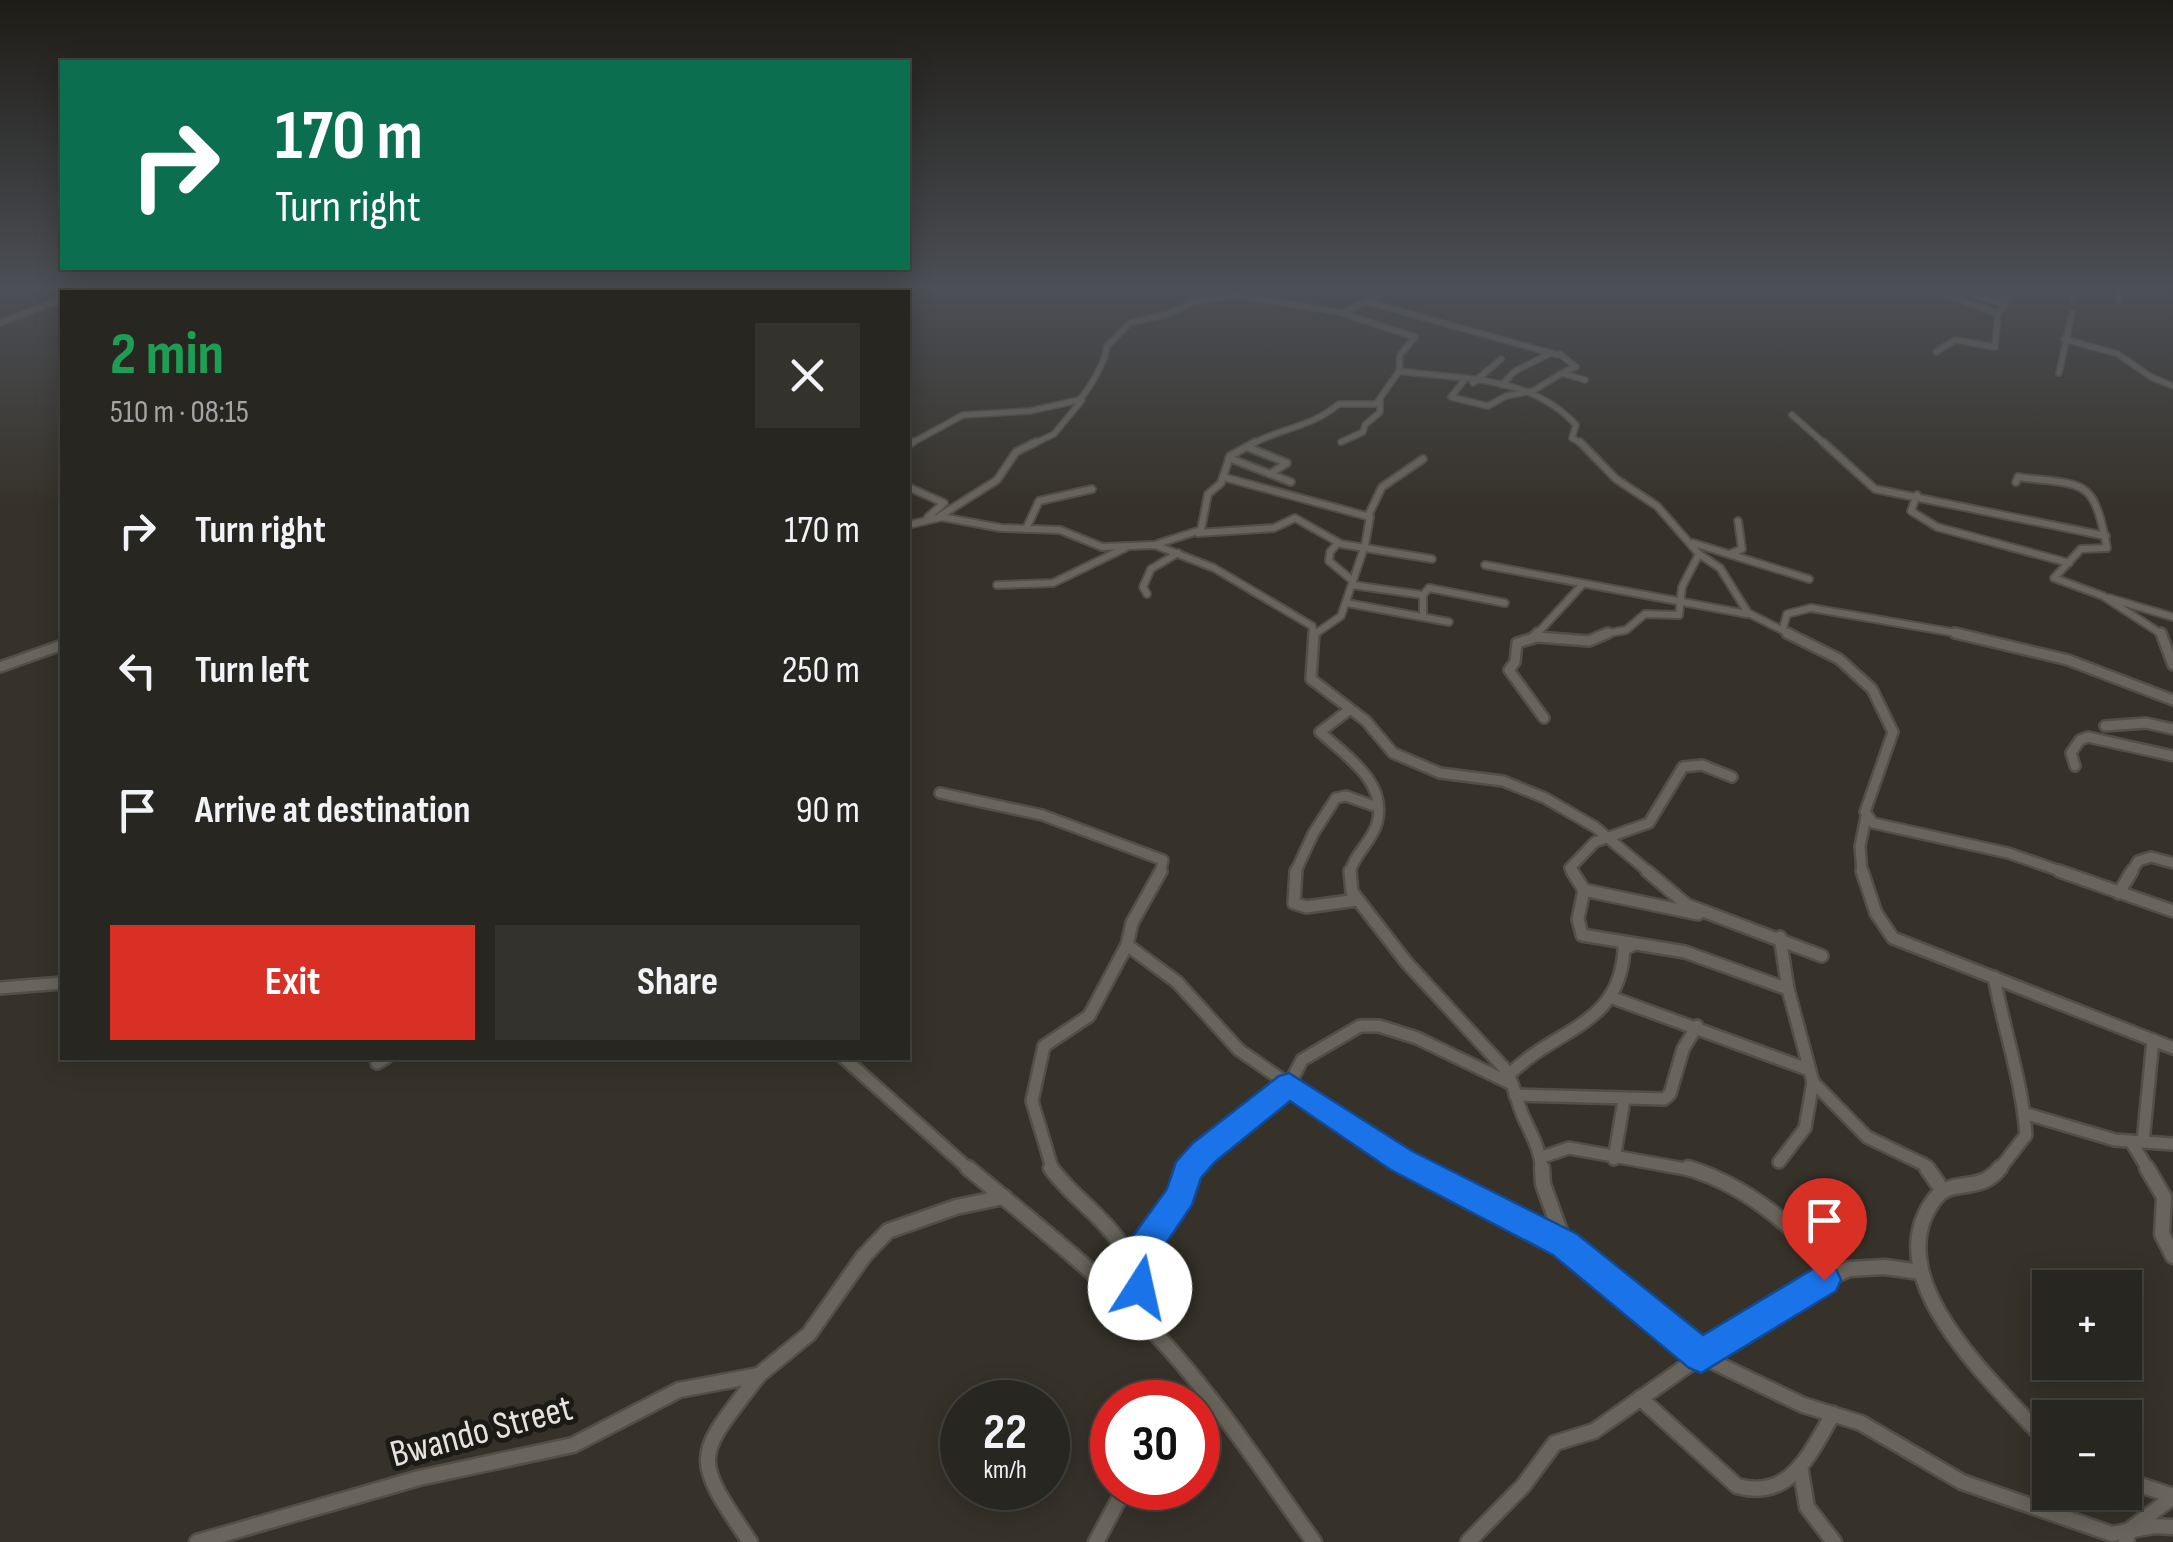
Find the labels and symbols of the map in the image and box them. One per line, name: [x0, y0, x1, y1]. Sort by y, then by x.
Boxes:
pin: [1782, 1178, 1867, 1281]
position arrow: [1088, 1236, 1192, 1340]
speed limit sign: 30: [1090, 1380, 1220, 1510]
street label: Bwando Street: [386, 1386, 577, 1477]

